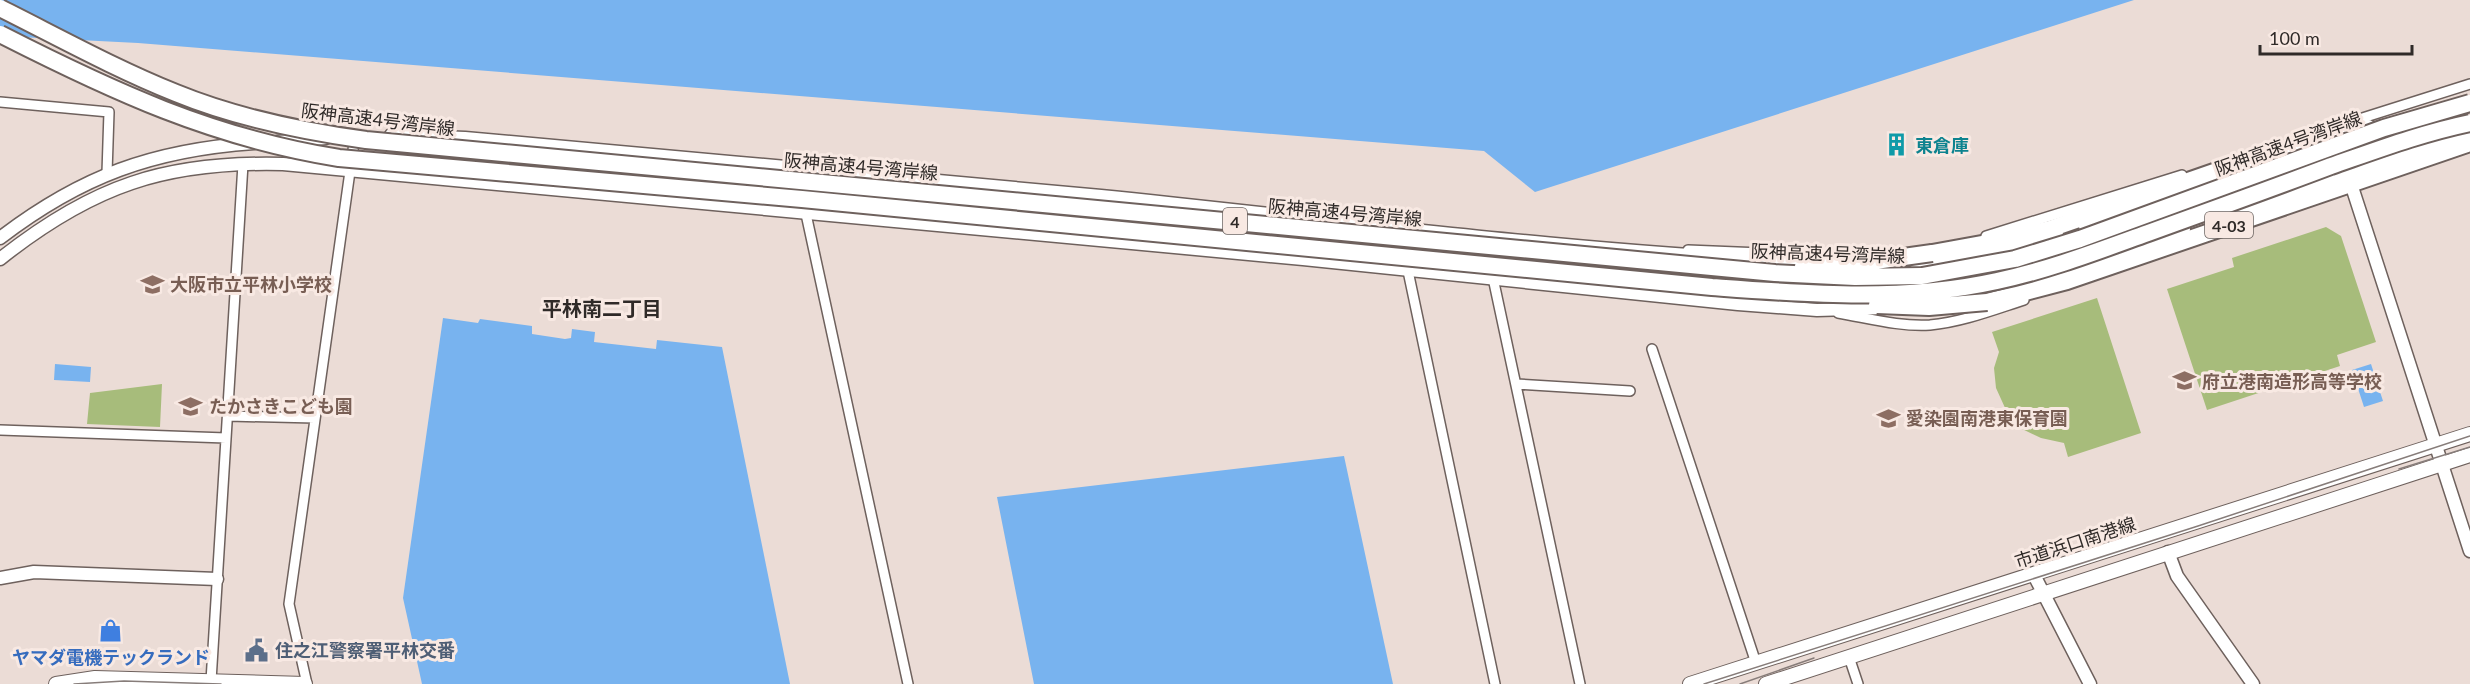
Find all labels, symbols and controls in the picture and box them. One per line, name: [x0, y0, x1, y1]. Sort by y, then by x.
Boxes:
scale bar: [2260, 18, 2412, 56]
text: 100 m: [2269, 27, 2320, 49]
street label: 阪神高速4号湾岸線: [300, 99, 456, 139]
street label: 阪神高速4号湾岸線: [2212, 106, 2364, 180]
building icon: 東倉庫: [1884, 132, 1910, 158]
place label: 東倉庫: [1915, 134, 1969, 156]
street label: 阪神高速4号湾岸線: [783, 148, 939, 184]
street label: 阪神高速4号湾岸線: [1267, 194, 1423, 230]
road number: 4: [1223, 208, 1247, 234]
road number: 4-03: [2205, 212, 2253, 238]
street label: 阪神高速4号湾岸線: [1750, 239, 1906, 267]
school or university icon: 大阪市立平林小学校: [139, 271, 165, 297]
place label: 大阪市立平林小学校: [170, 273, 332, 295]
district label: 平林南二丁目: [542, 296, 662, 320]
school or university icon: 府立港南造形高等学校: [2171, 368, 2197, 394]
place label: 府立港南造形高等学校: [2202, 370, 2382, 392]
school or university icon: たかさきこども園: [178, 393, 204, 419]
place label: たかさきこども園: [209, 395, 353, 417]
school or university icon: 愛染園南港東保育園: [1875, 405, 1901, 431]
place label: 愛染園南港東保育園: [1906, 407, 2068, 429]
street label: 市道浜口南港線: [2012, 512, 2138, 572]
shop icon: ヤマダ電機テックランド: [98, 618, 124, 644]
public building icon: 住之江警察署平林交番: [244, 637, 270, 663]
place label: 住之江警察署平林交番: [275, 639, 455, 661]
place label: ヤマダ電機テックランド: [12, 646, 210, 668]

